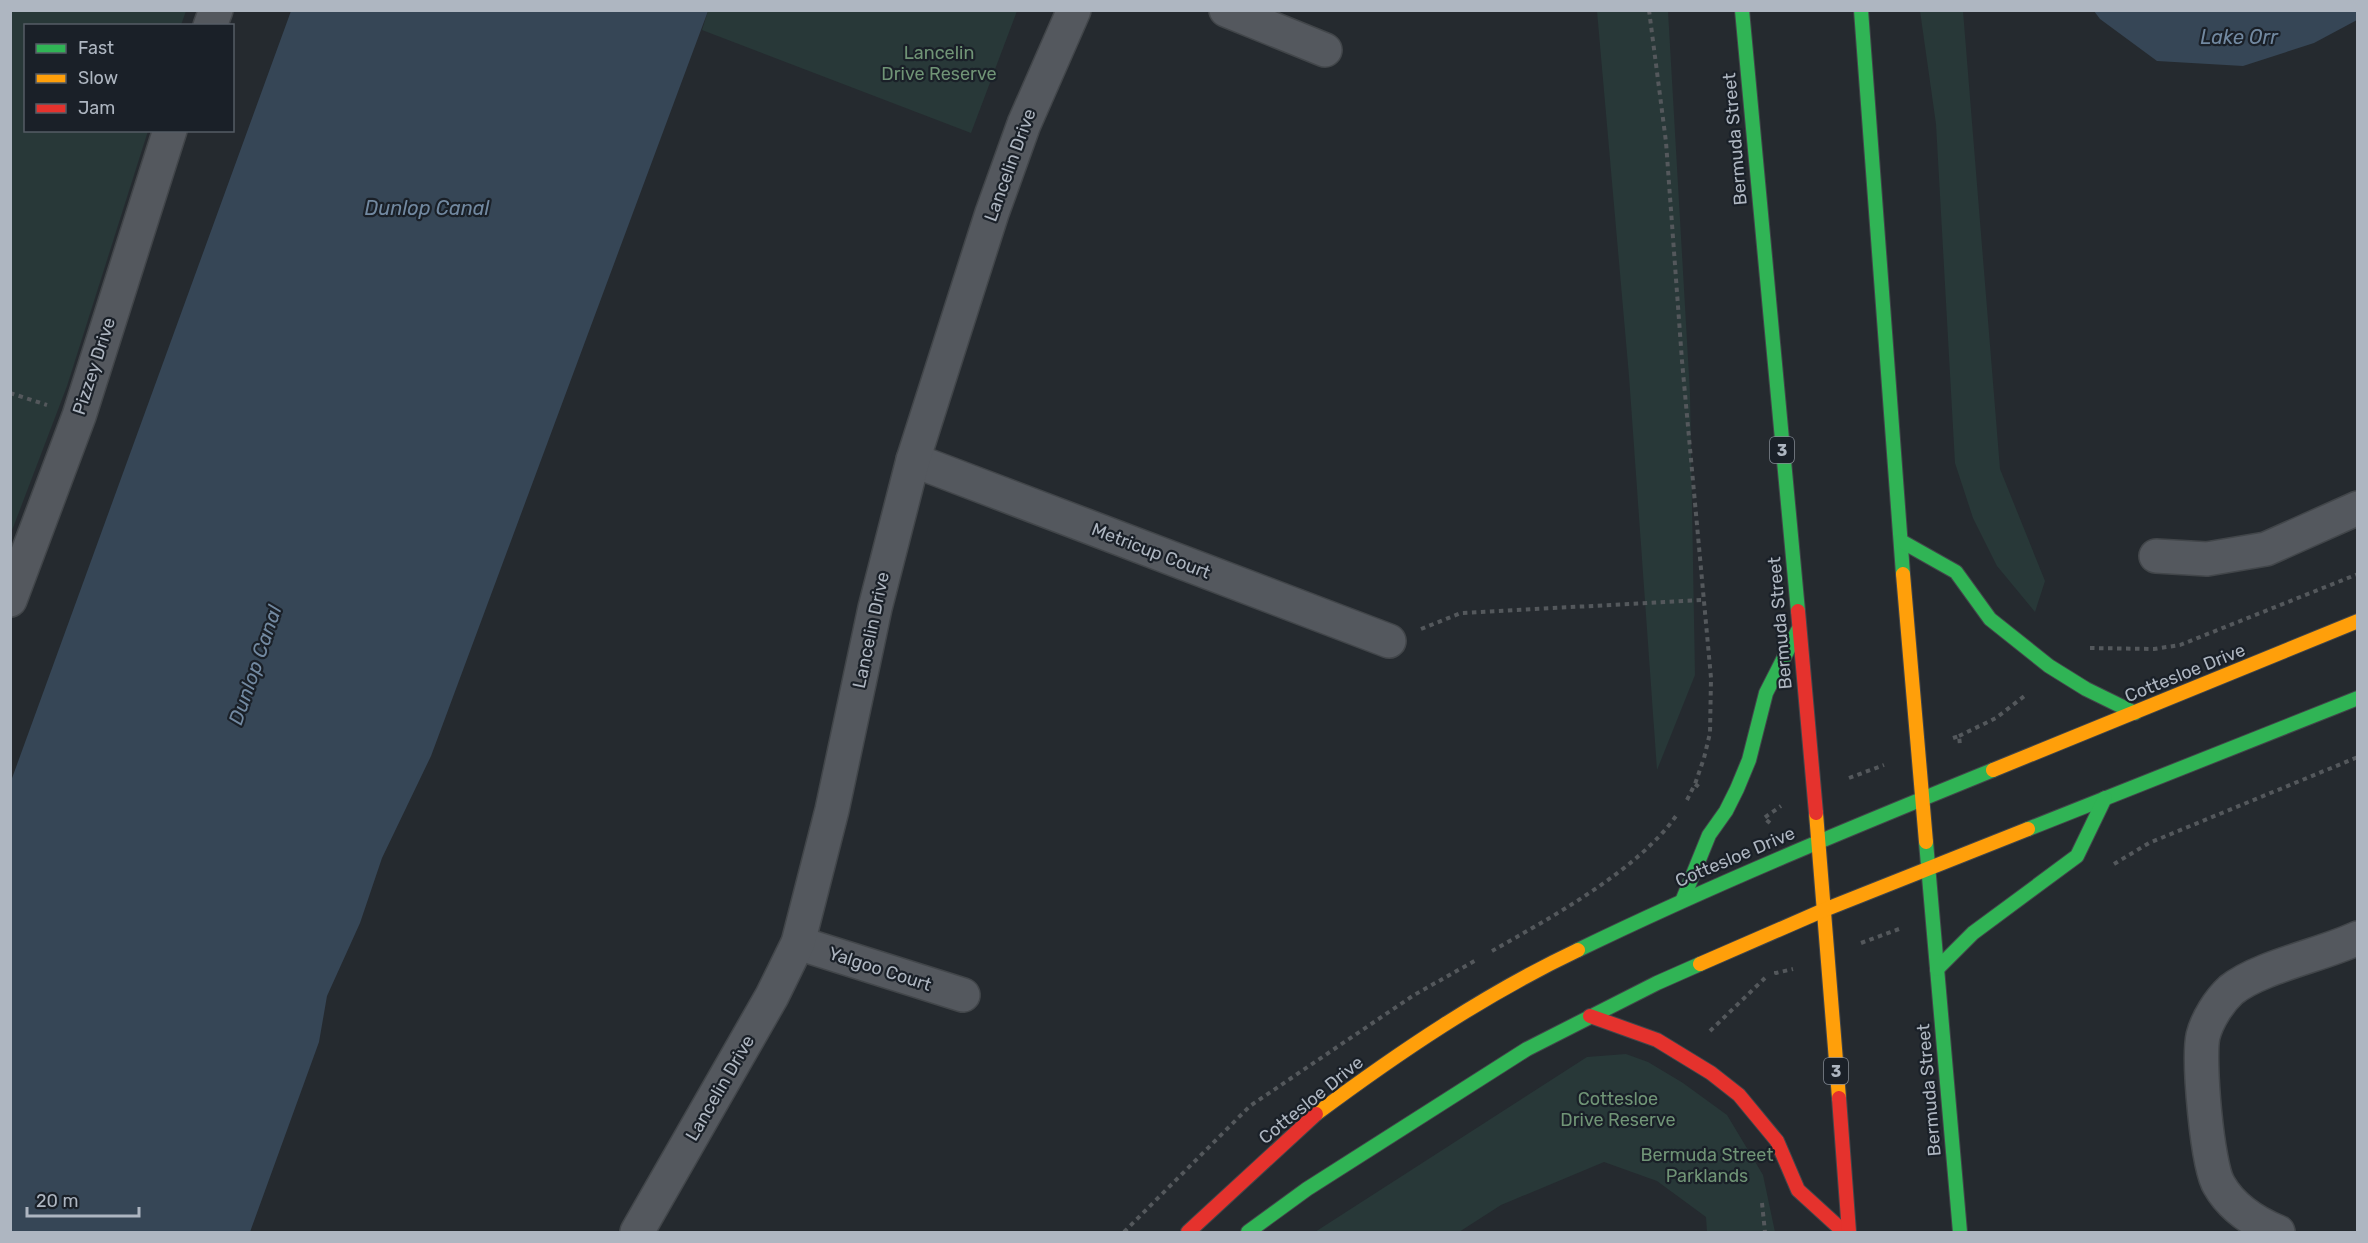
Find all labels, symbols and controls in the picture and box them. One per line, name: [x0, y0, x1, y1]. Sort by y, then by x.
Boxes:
legend: [24, 24, 234, 132]
water label: Lake Orr: [2200, 25, 2279, 49]
text: Fast: [78, 37, 114, 59]
park label: Lancelin Drive Reserve: [881, 42, 997, 85]
text: Slow: [78, 67, 118, 89]
street label: Bermuda Street: [1718, 72, 1752, 206]
text: Jam: [78, 97, 115, 119]
street label: Lancelin Drive: [979, 106, 1041, 224]
water label: Dunlop Canal: [365, 196, 491, 220]
street label: Pizzey Drive: [68, 315, 120, 417]
road number: 3: [1770, 437, 1794, 463]
street label: Metricup Court: [1088, 518, 1214, 584]
street label: Bermuda Street: [1763, 556, 1797, 690]
street label: Lancelin Drive: [848, 570, 894, 690]
water label: Dunlop Canal: [223, 601, 287, 728]
street label: Cottesloe Drive: [2121, 639, 2249, 707]
street label: Cottesloe Drive: [1672, 822, 1798, 892]
street label: Yalgoo Court: [826, 942, 934, 996]
street label: Bermuda Street: [1912, 1023, 1946, 1157]
street label: Lancelin Drive: [681, 1031, 759, 1145]
street label: Cottesloe Drive: [1254, 1051, 1368, 1149]
road number: 3: [1824, 1058, 1848, 1084]
park label: Cottesloe Drive Reserve: [1560, 1088, 1676, 1131]
park label: Bermuda Street Parklands: [1641, 1144, 1773, 1187]
scale bar: [27, 1180, 140, 1218]
text: 20 m: [36, 1190, 78, 1212]

